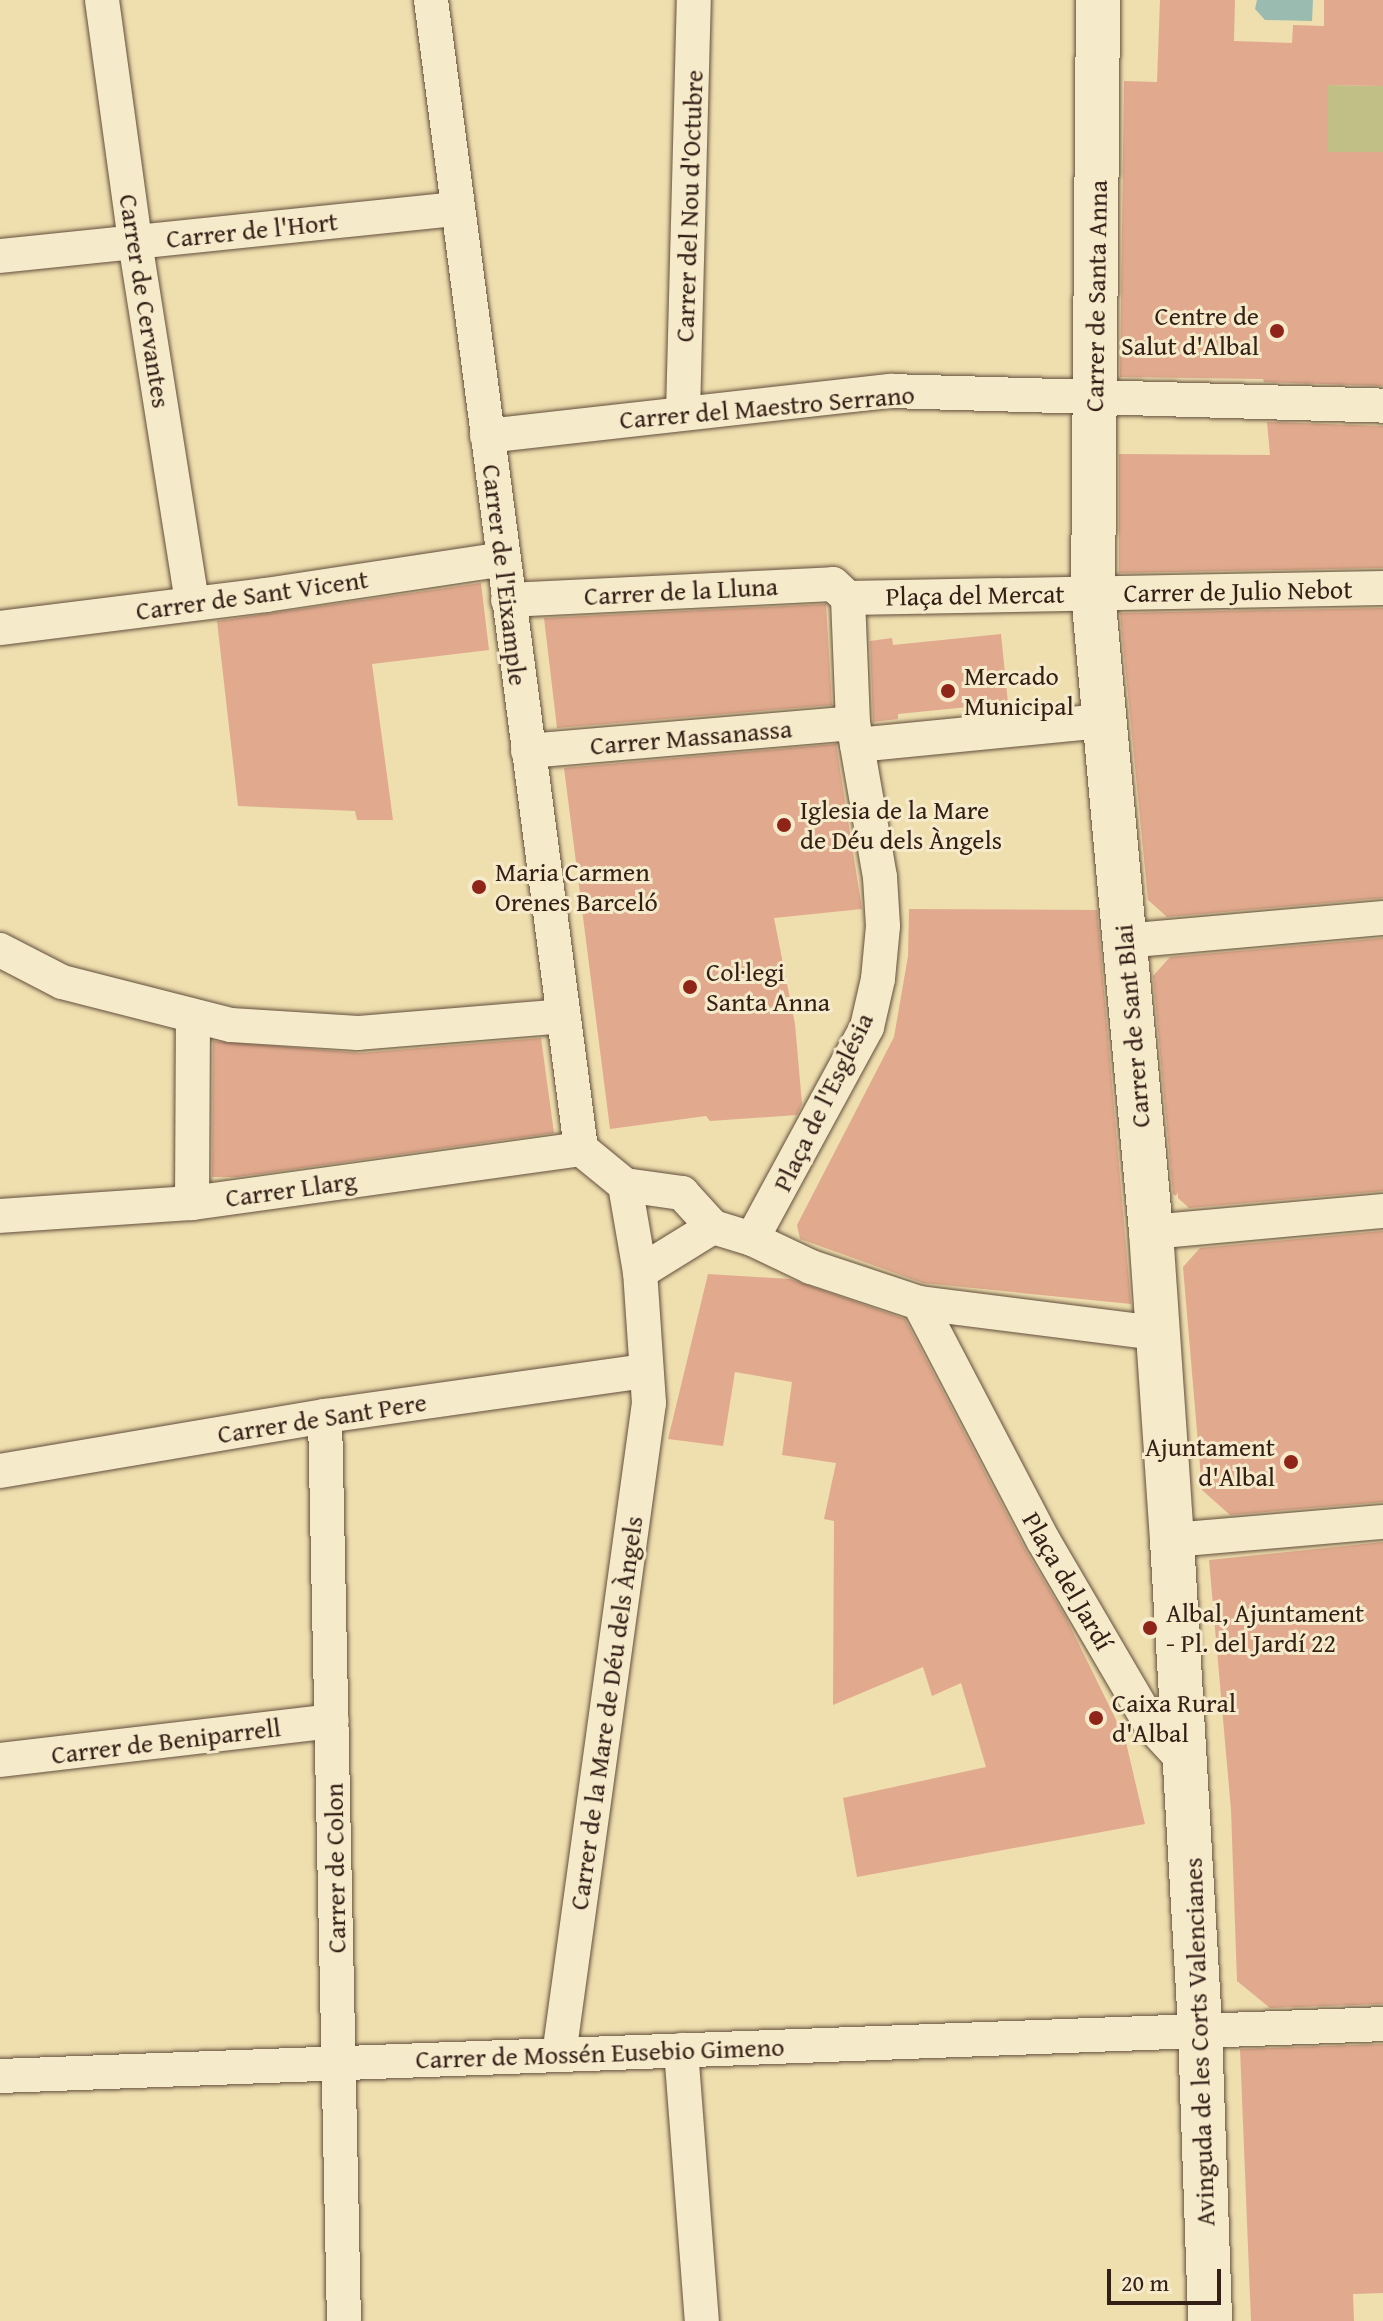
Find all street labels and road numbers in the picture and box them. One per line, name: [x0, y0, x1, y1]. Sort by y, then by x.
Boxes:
street label: Carrer del Nou d'Octubre: [669, 69, 709, 343]
street label: Carrer de Santa Anna: [1078, 180, 1114, 412]
street label: Carrer de Cervantes: [113, 192, 177, 410]
street label: Carrer de l'Hort: [165, 205, 339, 255]
street label: Carrer del Maestro Serrano: [618, 379, 916, 435]
street label: Carrer de l'Eixample: [476, 463, 534, 687]
street label: Carrer de Sant Vicent: [134, 563, 370, 627]
street label: Carrer de la Lluna: [583, 570, 779, 612]
street label: Carrer de Julio Nebot: [1123, 573, 1353, 609]
street label: Plaça del Mercat: [885, 578, 1065, 612]
street label: Carrer Massanassa: [589, 713, 793, 761]
street label: Carrer de Sant Blai: [1108, 923, 1156, 1129]
street label: Plaça de l'Església: [766, 1008, 880, 1196]
street label: Carrer Llarg: [223, 1164, 359, 1214]
street label: Carrer de Sant Pere: [215, 1386, 429, 1450]
street label: Plaça del Jardí: [1016, 1506, 1120, 1656]
street label: Carrer de la Mare de Déu dels Àngels: [563, 1514, 649, 1912]
street label: Carrer de Beniparrell: [50, 1711, 282, 1771]
street label: Carrer de Colon: [318, 1783, 352, 1953]
street label: Avinguda de les Corts Valencianes: [1177, 1857, 1221, 2227]
street label: Carrer de Mossén Eusebio Gimeno: [415, 2031, 785, 2075]

